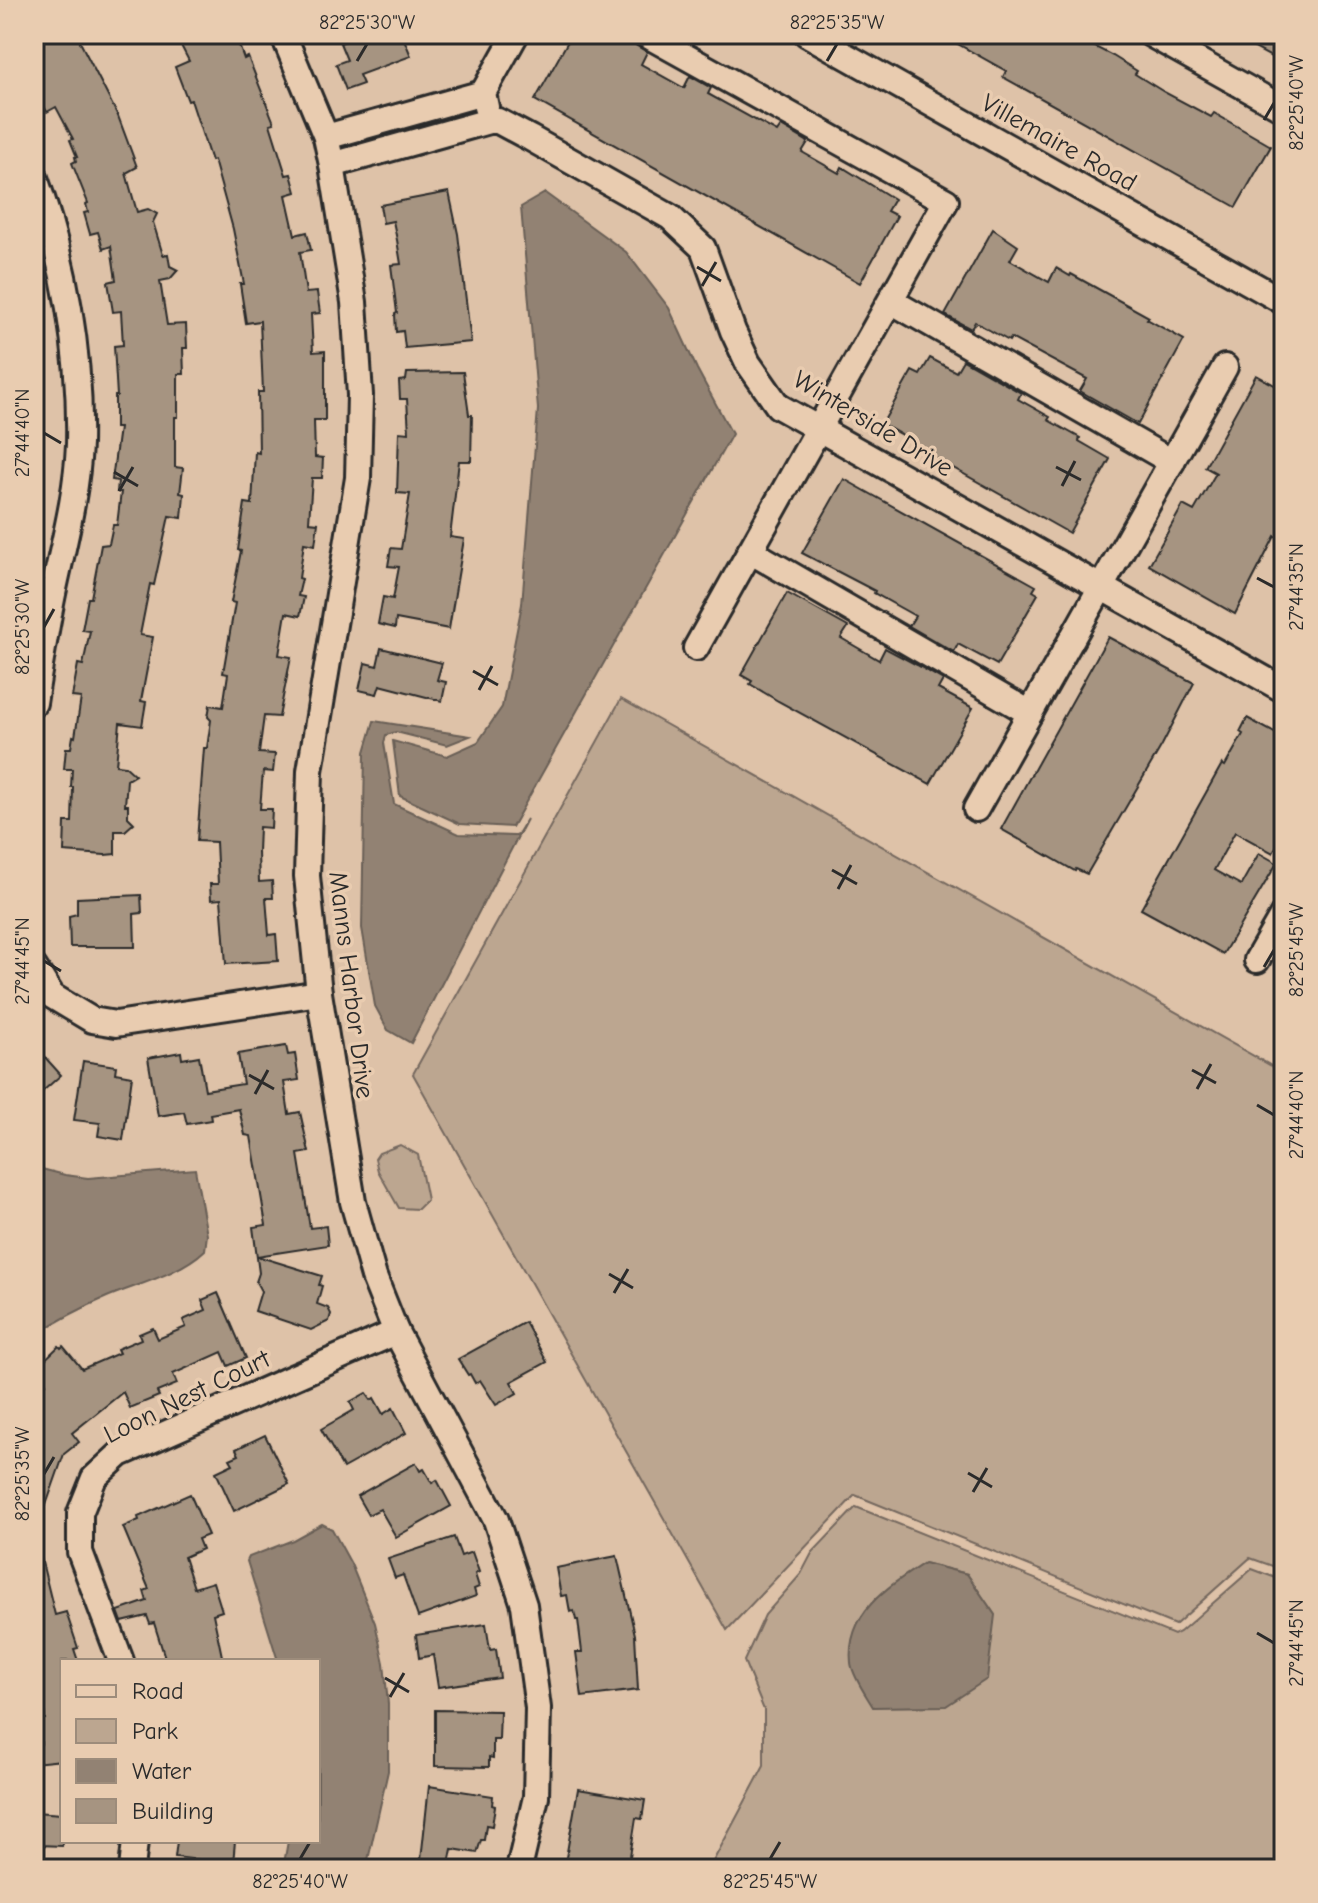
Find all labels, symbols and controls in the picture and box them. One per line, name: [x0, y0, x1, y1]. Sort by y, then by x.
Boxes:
text: 82°25'30"W: [319, 11, 416, 34]
text: 82°25'35"W: [790, 11, 885, 34]
text: 82°25'40"W: [1285, 55, 1308, 151]
street label: Villemaire Road: [976, 88, 1142, 198]
street label: Winterside Drive: [788, 365, 958, 483]
text: 27°44'40"N: [11, 389, 34, 477]
text: 27°44'35"N: [1285, 543, 1308, 631]
text: 82°25'30"W: [11, 578, 34, 675]
street label: Manns Harbor Drive: [322, 870, 380, 1100]
text: 82°25'45"W: [1285, 902, 1308, 997]
text: 27°44'45"N: [11, 917, 34, 1005]
text: 27°44'40"N: [1285, 1071, 1308, 1159]
street label: Loon Nest Court: [99, 1343, 276, 1450]
text: 82°25'35"W: [11, 1426, 34, 1521]
text: 27°44'45"N: [1285, 1599, 1308, 1687]
legend: [60, 1659, 320, 1843]
text: Road: [132, 1677, 184, 1705]
text: Park: [132, 1717, 178, 1745]
text: Water: [132, 1757, 192, 1785]
text: Building: [132, 1797, 214, 1825]
text: 82°25'40"W: [252, 1870, 348, 1893]
text: 82°25'45"W: [723, 1870, 818, 1893]

